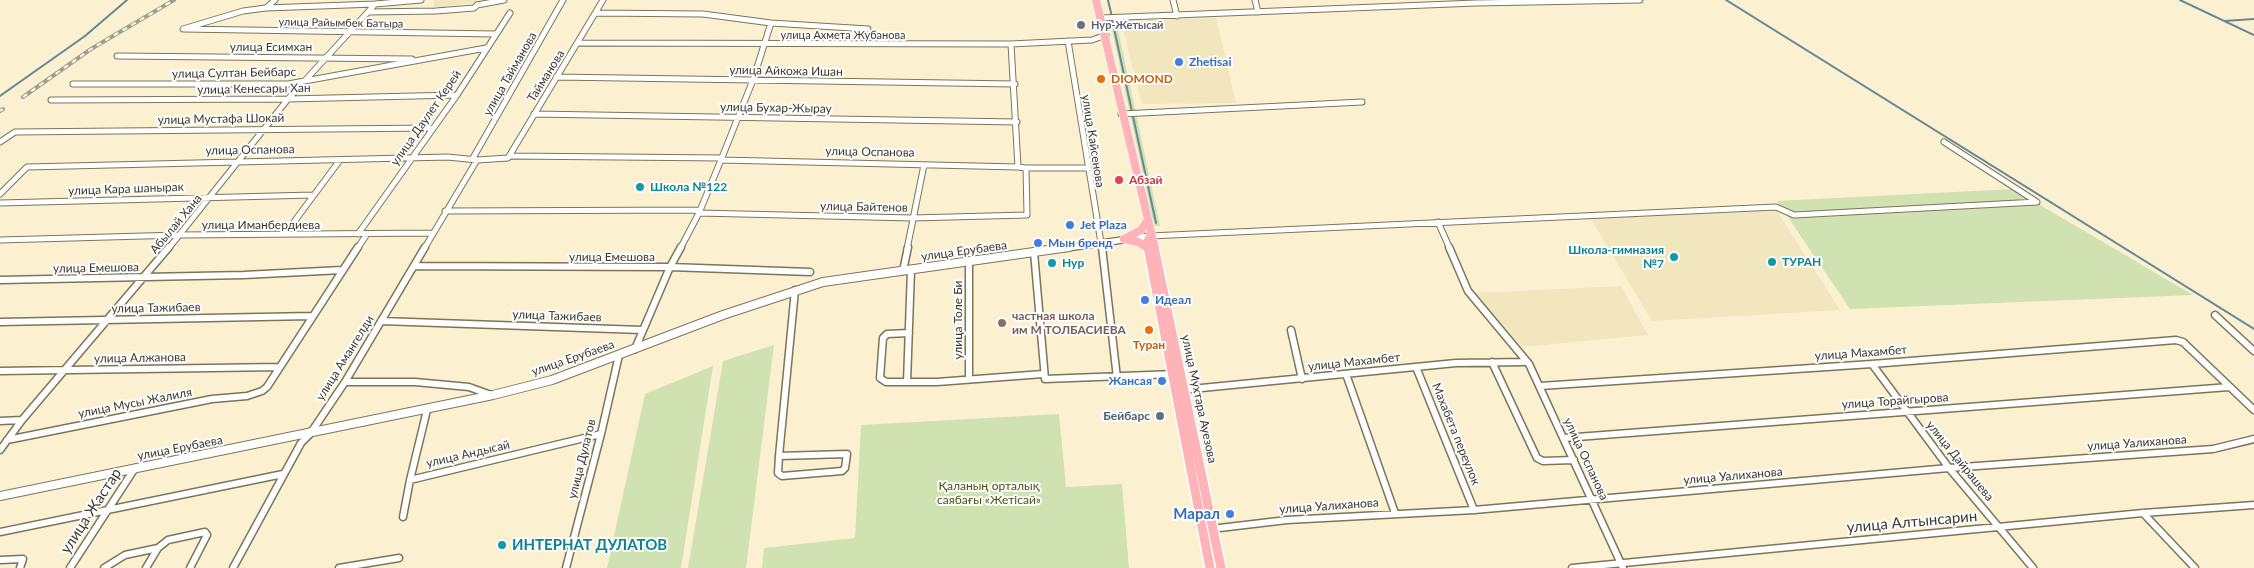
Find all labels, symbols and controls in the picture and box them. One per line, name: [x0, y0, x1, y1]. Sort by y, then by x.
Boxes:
street label: улица Райымбек Батыра: [279, 15, 403, 31]
place label: Нур-Жетысай: [1091, 18, 1164, 32]
marker: Нур-Жетысай: [1075, 19, 1087, 31]
street label: улица Ахмета Жубанова: [781, 28, 905, 42]
street label: улица Тайманова: [480, 30, 540, 118]
street label: улица Есимхан: [230, 40, 312, 54]
street label: Тайманова: [524, 47, 568, 105]
place label: Zhetisai: [1189, 55, 1231, 69]
marker: Zhetisai: [1173, 56, 1185, 68]
street label: улица Айкожа Ишан: [729, 63, 843, 79]
street label: улица Султан Бейбарс: [172, 65, 296, 81]
street label: улица Даулет Керей: [388, 68, 464, 168]
place label: DIOMOND: [1111, 72, 1173, 86]
marker: DIOMOND: [1095, 73, 1107, 85]
street label: улица Кенесары Хан: [197, 81, 311, 97]
street label: улица Кайсенова: [1079, 93, 1107, 189]
street label: улица Бухар-Жырау: [720, 100, 832, 116]
street label: улица Мустафа Шокай: [158, 111, 284, 127]
street label: улица Оспанова: [205, 142, 295, 158]
street label: улица Оспанова: [825, 144, 915, 160]
place label: Абзай: [1129, 173, 1162, 187]
marker: Абзай: [1113, 174, 1125, 186]
street label: улица Кара шанырак: [68, 180, 184, 198]
place label: Школа №122: [650, 180, 727, 194]
marker: Школа №122: [634, 181, 646, 193]
street label: Абылай Хана: [147, 191, 205, 257]
street label: улица Байтенов: [820, 199, 908, 215]
street label: улица Иманбердиева: [202, 218, 320, 232]
place label: Jet Plaza: [1080, 218, 1127, 232]
marker: Jet Plaza: [1064, 219, 1076, 231]
place label: Мын бренд: [1048, 236, 1113, 250]
marker: Мын бренд: [1032, 237, 1044, 249]
street label: улица Ерубаева: [920, 238, 1008, 264]
place label: Школа-гимназия №7: [1568, 243, 1664, 271]
street label: улица Емешова: [569, 250, 655, 264]
marker: Школа-гимназия №7: [1668, 251, 1680, 263]
place label: ТУРАН: [1782, 255, 1821, 269]
place label: Нур: [1062, 256, 1084, 270]
marker: ТУРАН: [1766, 256, 1778, 268]
marker: Нур: [1046, 257, 1058, 269]
street label: улица Емешова: [53, 260, 139, 276]
street label: улица Толе Би: [951, 281, 965, 359]
place label: Идеал: [1155, 293, 1191, 307]
marker: Идеал: [1139, 294, 1151, 306]
street label: улица Тажибаев: [111, 300, 201, 316]
street label: улица Тажибаев: [512, 307, 602, 325]
place label: частная школа им М ТОЛБАСИЕВА: [1012, 309, 1126, 337]
street label: улица Амангелди: [313, 313, 377, 403]
marker: частная школа им М ТОЛБАСИЕВА: [996, 317, 1008, 329]
marker: Туран: [1143, 324, 1155, 336]
street label: улица Мухтара Ауезова: [1178, 334, 1220, 464]
street label: улица Ерубаева: [530, 337, 616, 379]
place label: Туран: [1133, 338, 1165, 352]
street label: улица Махамбет: [1814, 343, 1908, 363]
street label: улица Алжанова: [94, 350, 186, 366]
street label: улица Махамбет: [1307, 350, 1401, 374]
place label: Жансая: [1108, 374, 1152, 388]
marker: Жансая: [1156, 375, 1168, 387]
street label: Махабета переулок: [1429, 381, 1483, 487]
street label: улица Мусы Жалиля: [77, 385, 193, 421]
street label: улица Торайгырова: [1841, 390, 1949, 412]
place label: Бейбарс: [1103, 409, 1150, 423]
marker: Бейбарс: [1154, 410, 1166, 422]
street label: улица Оспанова: [1561, 415, 1611, 503]
street label: улица Дулатов: [565, 418, 599, 500]
street label: улица Дайрашева: [1923, 418, 1997, 504]
street label: улица Уалиханова: [2087, 432, 2187, 454]
street label: улица Ерубаева: [136, 433, 224, 463]
street label: улица Андысай: [425, 437, 511, 471]
street label: улица Уалиханова: [1683, 464, 1783, 488]
street label: улица Жастар: [57, 465, 125, 557]
park label: Қаланың орталық саябағы «Жетісай»: [937, 479, 1041, 507]
street label: улица Уалиханова: [1279, 495, 1379, 517]
place label: Марал: [1173, 505, 1220, 523]
street label: улица Алтынсарин: [1846, 507, 1978, 537]
marker: Марал: [1224, 508, 1236, 520]
place label: ИНТЕРНАТ ДУЛАТОВ: [512, 536, 667, 554]
marker: ИНТЕРНАТ ДУЛАТОВ: [496, 539, 508, 551]

